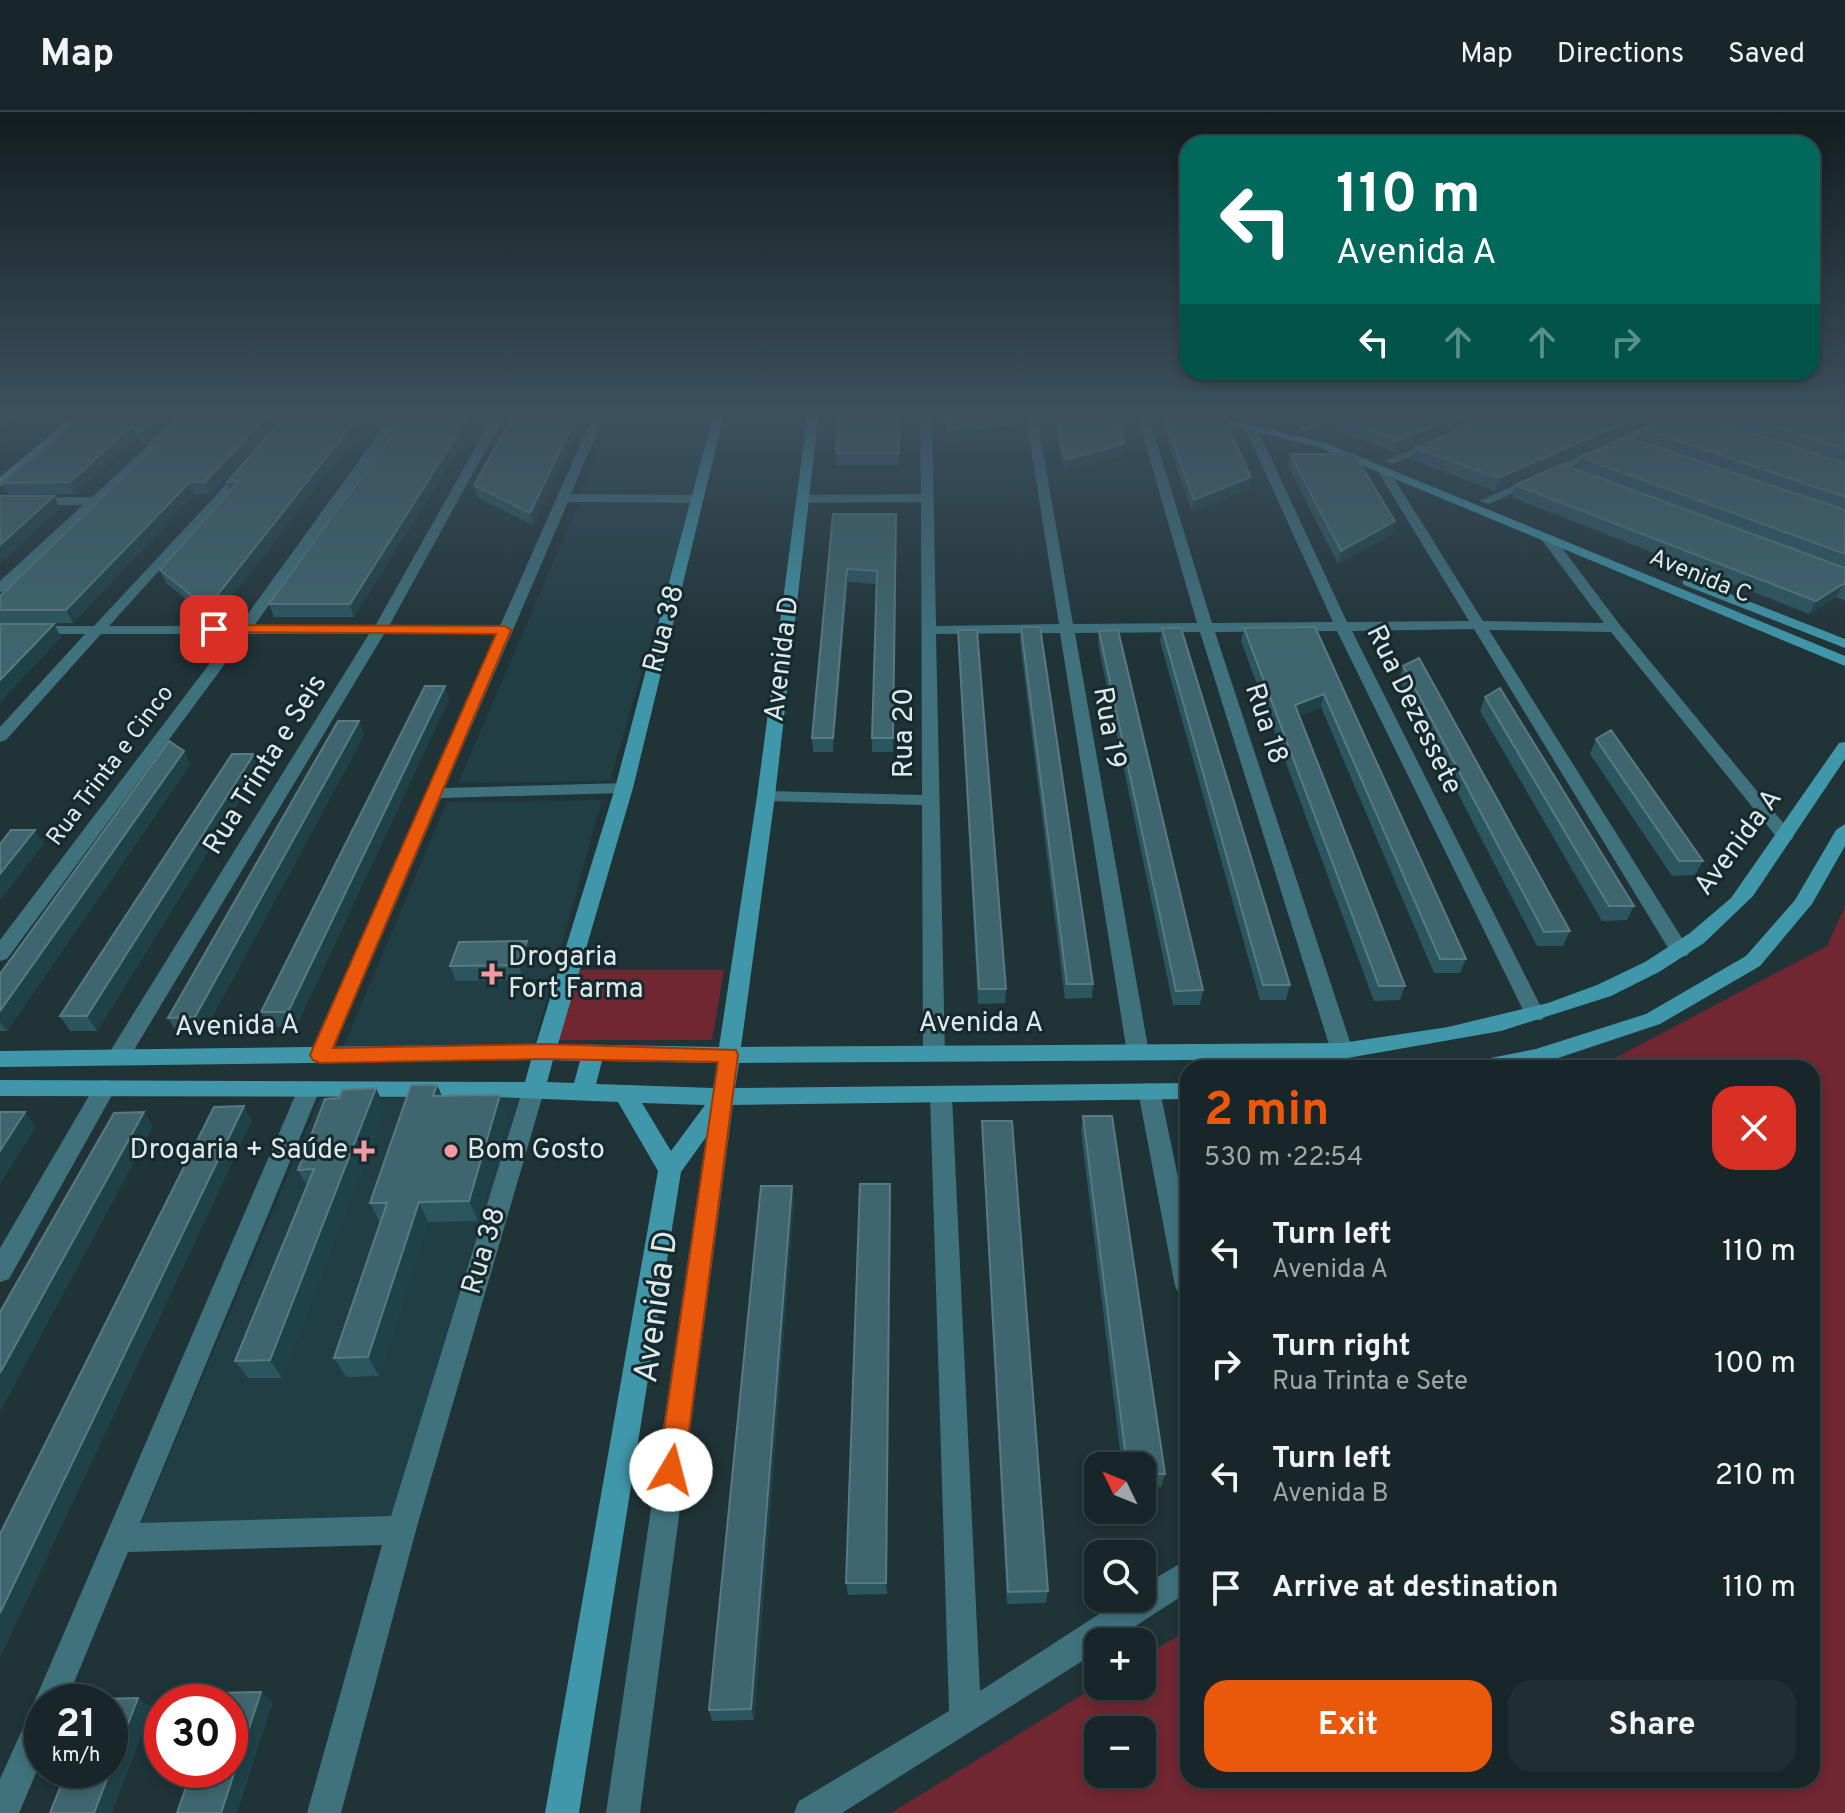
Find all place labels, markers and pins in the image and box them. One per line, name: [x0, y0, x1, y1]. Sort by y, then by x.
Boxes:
pin: [180, 595, 248, 663]
place label: Drogaria Fort Farma: [508, 940, 643, 1008]
marker: Drogaria Fort Farma: [483, 965, 501, 983]
place label: Drogaria + Saúde: [130, 1133, 348, 1169]
place label: Bom Gosto: [467, 1133, 605, 1169]
marker: Drogaria + Saúde: [355, 1142, 373, 1160]
marker: Bom Gosto: [442, 1142, 460, 1160]

